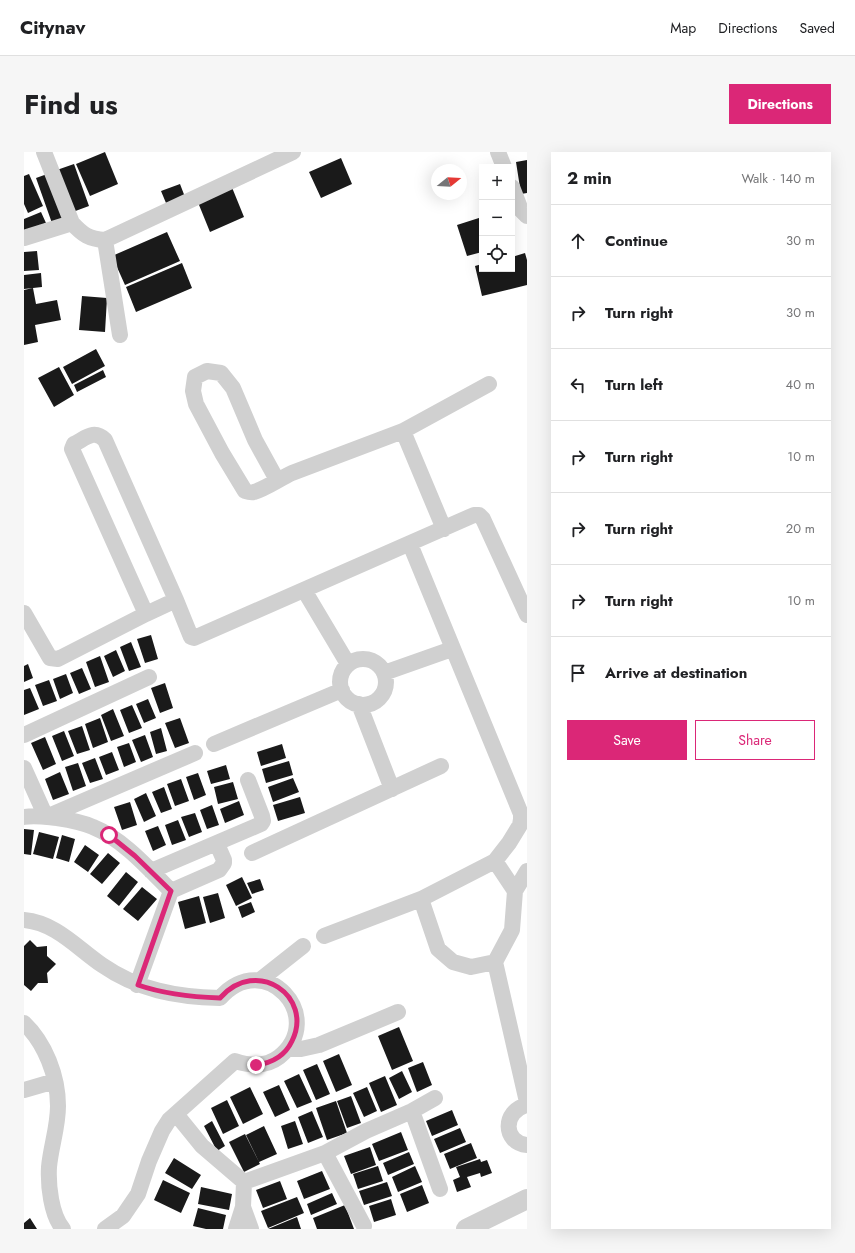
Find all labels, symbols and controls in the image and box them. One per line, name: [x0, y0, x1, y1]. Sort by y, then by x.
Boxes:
text: Citynav: [20, 14, 86, 41]
text: Map: [670, 18, 696, 38]
text: Directions: [718, 18, 778, 38]
text: Saved: [800, 18, 835, 38]
text: Find us: [24, 84, 118, 125]
button: Directions: [729, 84, 831, 124]
north arrow: [431, 164, 467, 200]
map controls: [479, 164, 515, 272]
button: +: [479, 164, 515, 200]
text: 2 min: [567, 166, 612, 190]
text: Walk · 140 m: [741, 169, 815, 188]
button: −: [479, 200, 515, 236]
icon: ahead: [567, 230, 589, 252]
text: Continue: [605, 230, 668, 252]
text: 30 m: [786, 231, 815, 250]
button: locate: [479, 236, 515, 272]
icon: right: [567, 302, 589, 324]
text: Turn right: [605, 302, 673, 324]
text: 30 m: [786, 303, 815, 322]
icon: left: [567, 374, 589, 396]
text: Turn left: [605, 374, 663, 396]
text: 40 m: [786, 375, 815, 394]
icon: right: [567, 446, 589, 468]
text: Turn right: [605, 446, 673, 468]
text: 10 m: [787, 447, 815, 466]
icon: right: [567, 518, 589, 540]
text: Turn right: [605, 518, 673, 540]
text: 20 m: [786, 519, 815, 538]
icon: right: [567, 590, 589, 612]
text: Turn right: [605, 590, 673, 612]
text: 10 m: [787, 591, 815, 610]
icon: arrive: [567, 662, 589, 684]
text: Arrive at destination: [605, 662, 747, 684]
button: Save: [567, 720, 687, 760]
button: Share: [695, 720, 815, 760]
route start: [100, 826, 118, 844]
route end: [247, 1056, 265, 1074]

